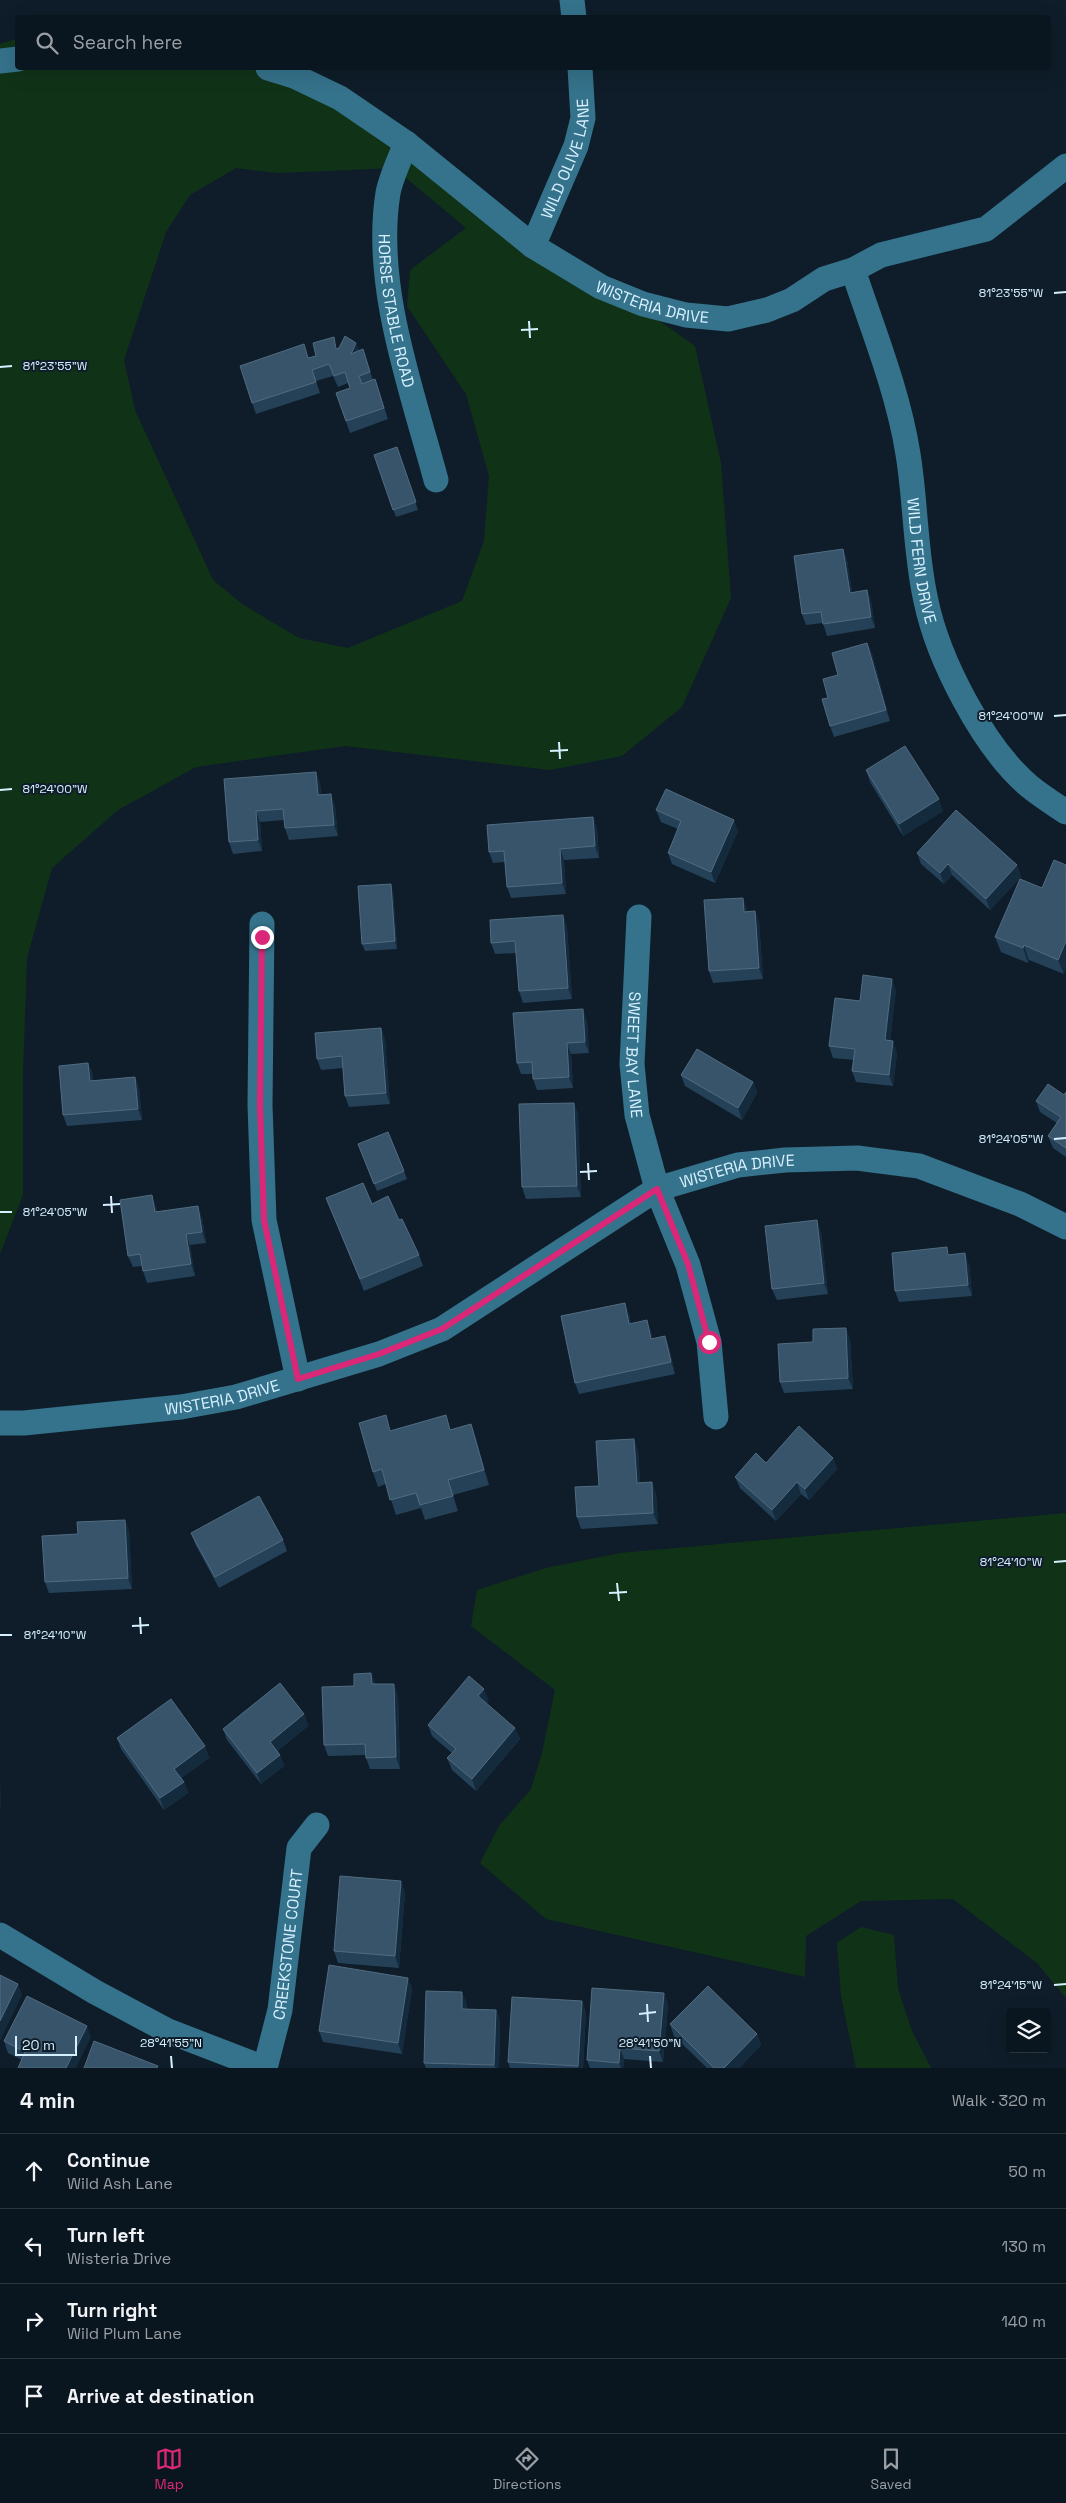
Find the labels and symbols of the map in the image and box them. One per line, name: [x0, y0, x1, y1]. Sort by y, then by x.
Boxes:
street label: WILD OLIVE LANE: [536, 98, 594, 222]
street label: HORSE STABLE ROAD: [374, 234, 419, 390]
street label: WISTERIA DRIVE: [593, 276, 710, 328]
text: 81°23'55"W: [979, 285, 1044, 301]
text: 81°23'55"W: [23, 358, 88, 374]
street label: WILD FERN DRIVE: [902, 497, 941, 626]
text: 81°24'00"W: [978, 708, 1044, 724]
text: 81°24'00"W: [22, 781, 88, 797]
route end: [251, 926, 274, 949]
street label: SWEET BAY LANE: [621, 991, 647, 1119]
text: 81°24'05"W: [979, 1131, 1044, 1147]
street label: WISTERIA DRIVE: [677, 1150, 795, 1193]
text: 81°24'05"W: [23, 1204, 88, 1220]
route start: [698, 1331, 721, 1354]
street label: WISTERIA DRIVE: [164, 1374, 282, 1420]
text: 81°24'10"W: [980, 1554, 1043, 1570]
text: 81°24'10"W: [24, 1627, 87, 1643]
street label: CREEKSTONE COURT: [268, 1868, 307, 2022]
text: 81°24'15"W: [980, 1977, 1042, 1993]
scale bar: [15, 2033, 78, 2056]
text: 28°41'55"N: [140, 2035, 202, 2051]
text: 28°41'50"N: [619, 2035, 681, 2051]

